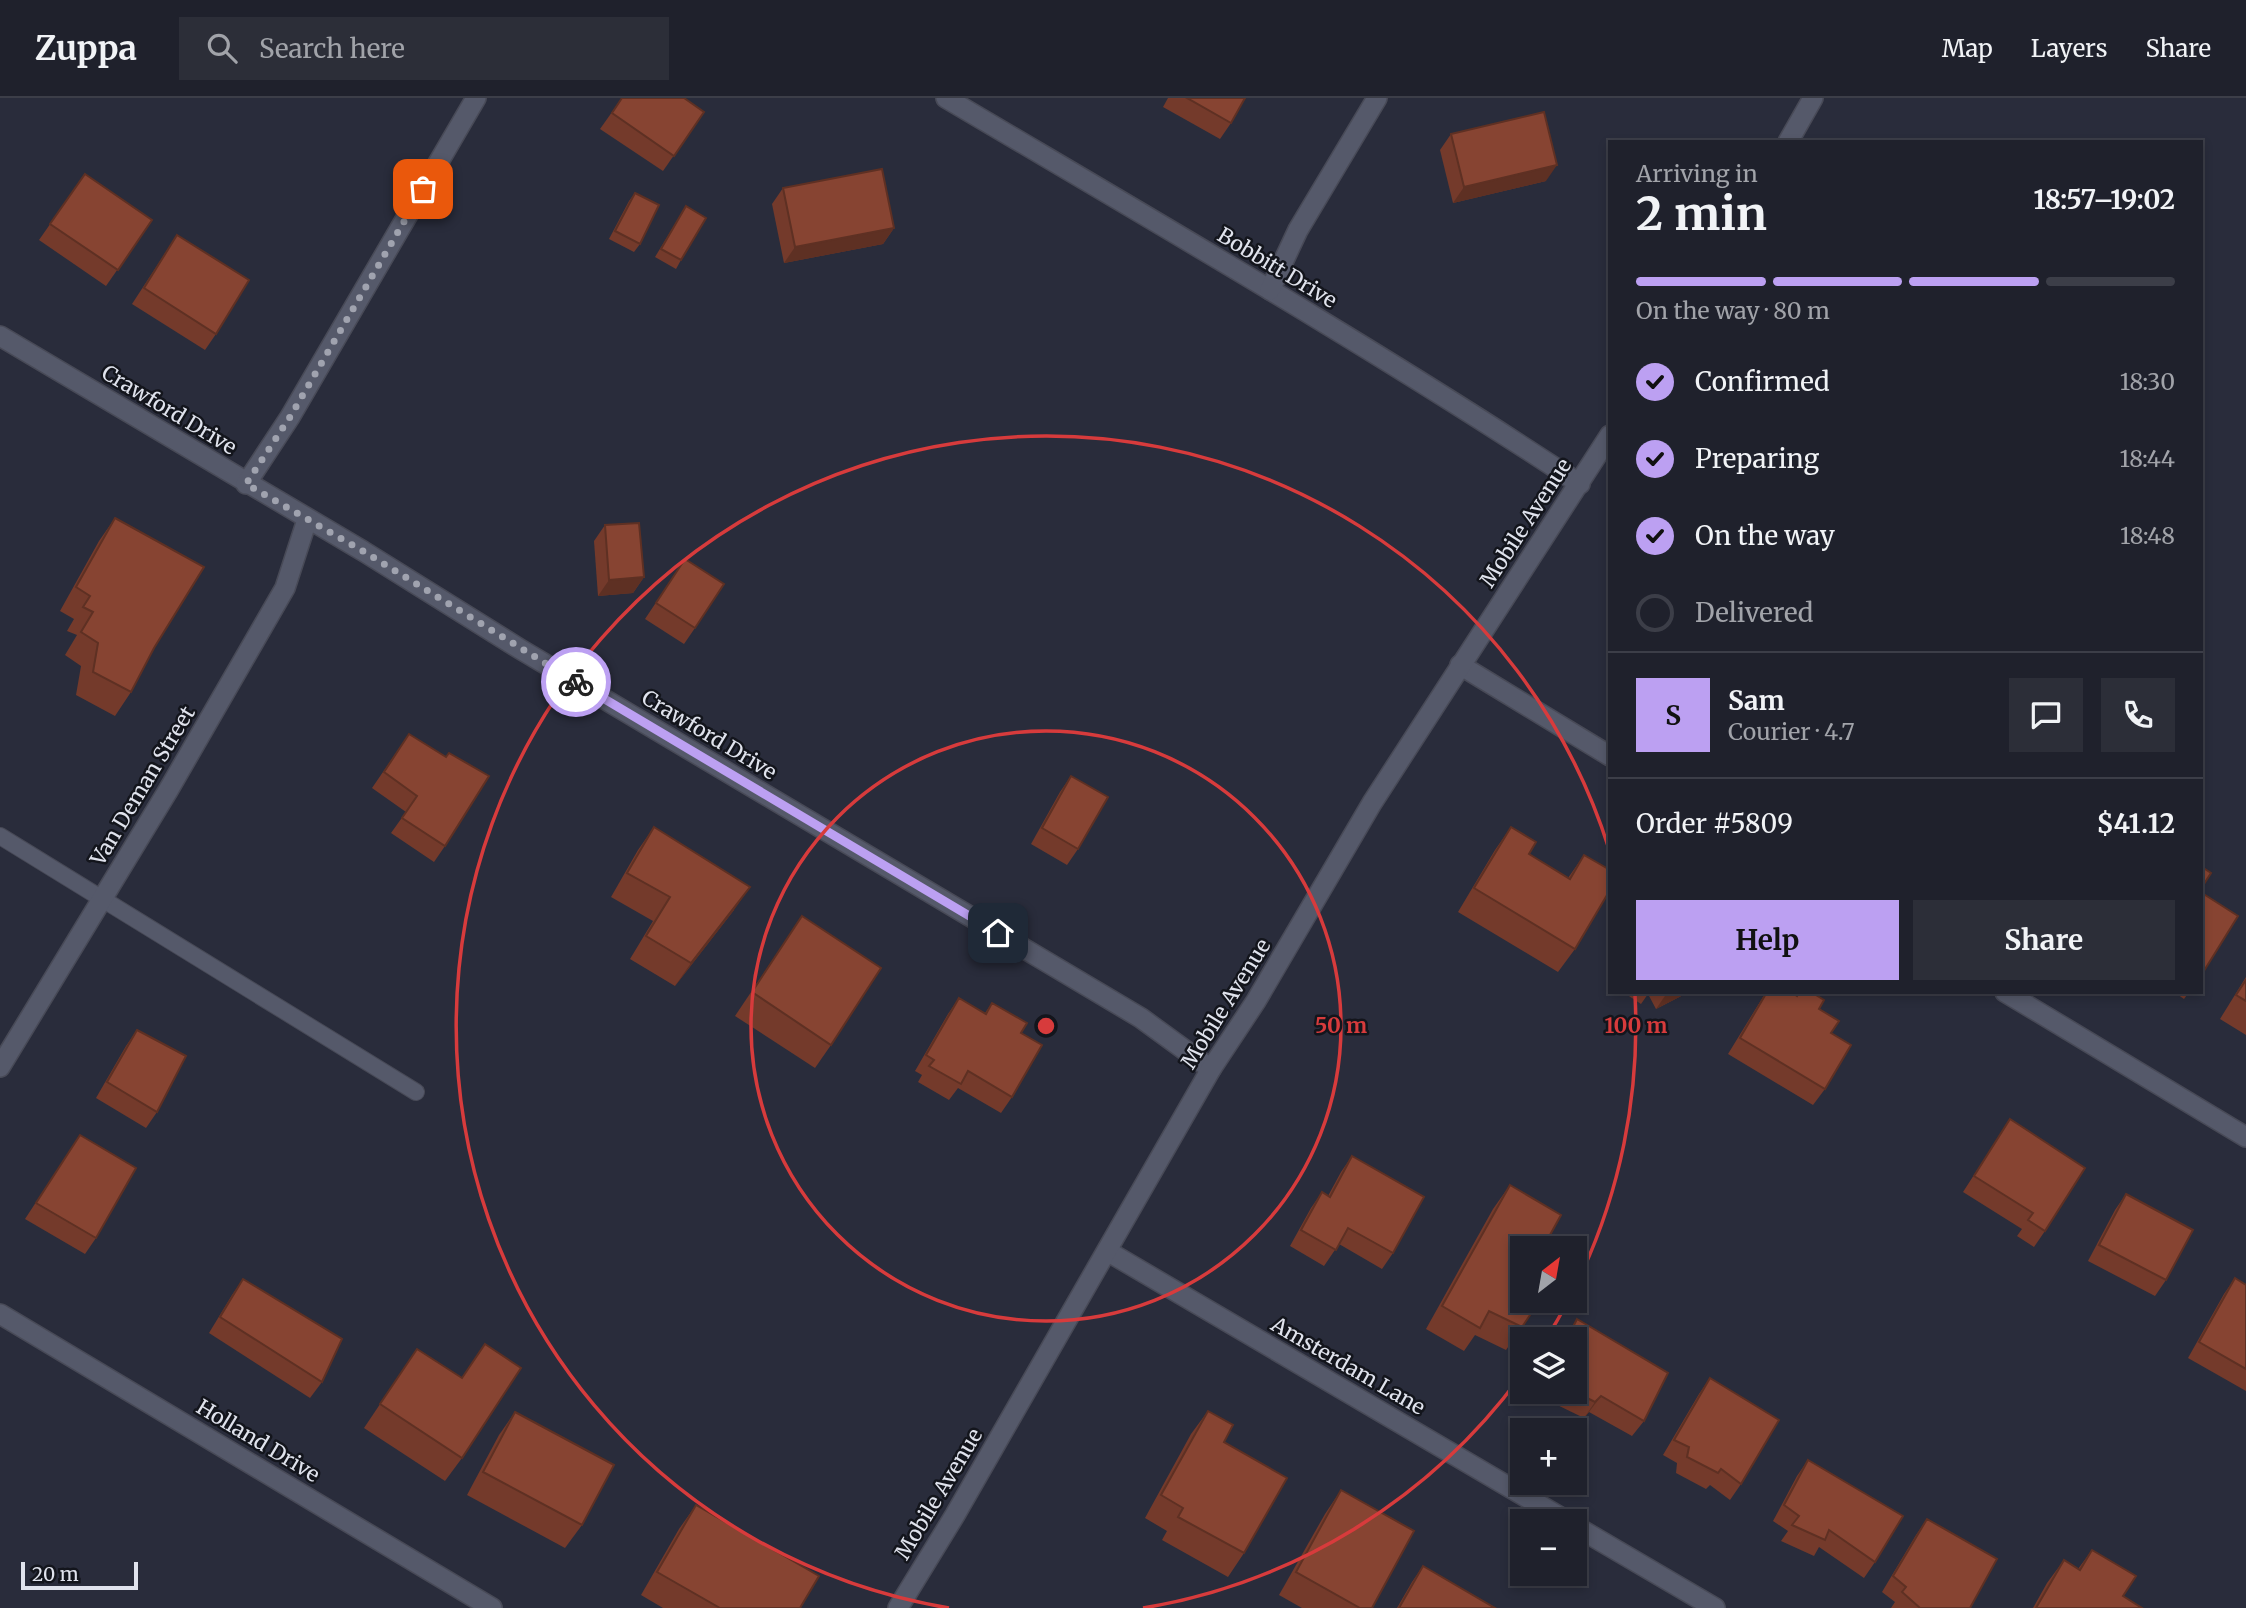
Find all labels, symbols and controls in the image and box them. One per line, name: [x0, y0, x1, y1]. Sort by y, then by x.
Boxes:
search box: [179, 17, 669, 80]
text: Zuppa: [35, 28, 137, 69]
icon: search: [203, 29, 241, 67]
text: Search here: [259, 32, 405, 65]
text: Map: [1942, 33, 1993, 64]
text: Layers: [2031, 33, 2107, 64]
text: Share: [2145, 33, 2211, 64]
pin: [393, 159, 453, 219]
text: Arriving in: [1636, 159, 1758, 188]
icon: bag: [404, 170, 442, 208]
text: 18:57–19:02: [2034, 183, 2175, 216]
text: 2 min: [1636, 185, 1767, 243]
street label: Bobbitt Drive: [1213, 221, 1342, 314]
text: On the way · 80 m: [1636, 296, 1830, 325]
street label: Crawford Drive: [97, 359, 242, 460]
icon: check: [1636, 363, 1674, 401]
text: Confirmed: [1695, 365, 1830, 398]
text: 18:30: [2120, 367, 2175, 396]
icon: check: [1636, 440, 1674, 478]
text: Preparing: [1695, 442, 1819, 475]
text: 18:44: [2120, 444, 2175, 473]
street label: Mobile Avenue: [1474, 453, 1577, 592]
icon: check: [1636, 517, 1674, 555]
text: On the way: [1695, 519, 1835, 552]
text: 18:48: [2120, 521, 2175, 550]
text: Delivered: [1695, 596, 1814, 629]
courier: [541, 647, 611, 717]
icon: bike: [557, 663, 595, 701]
button: chat: [2009, 678, 2083, 752]
button: phone: [2101, 678, 2175, 752]
street label: Crawford Drive: [637, 684, 782, 785]
text: Sam: [1728, 684, 1785, 717]
text: S: [1665, 699, 1681, 732]
street label: Van Deman Street: [84, 701, 201, 871]
text: Courier · 4.7: [1728, 717, 1855, 746]
text: Order #5809: [1636, 807, 1793, 840]
text: $41.12: [2097, 807, 2175, 840]
button: Help: [1636, 900, 1899, 980]
button: Share: [1913, 900, 2175, 980]
pin: [968, 903, 1028, 963]
icon: home: [979, 914, 1017, 952]
street label: Mobile Avenue: [1175, 934, 1276, 1074]
text: 50 m: [1315, 1012, 1367, 1039]
text: 100 m: [1605, 1012, 1667, 1039]
centre of rings: [1034, 1014, 1058, 1038]
north arrow: [1510, 1236, 1587, 1312]
map controls: [1510, 1236, 1587, 1586]
street label: Amsterdam Lane: [1266, 1310, 1430, 1421]
button: layers: [1510, 1327, 1587, 1404]
street label: Holland Drive: [192, 1393, 325, 1488]
button: +: [1510, 1418, 1587, 1495]
street label: Mobile Avenue: [889, 1423, 988, 1564]
button: −: [1510, 1509, 1587, 1586]
scale bar: [21, 1559, 138, 1591]
text: 20 m: [32, 1562, 79, 1586]

